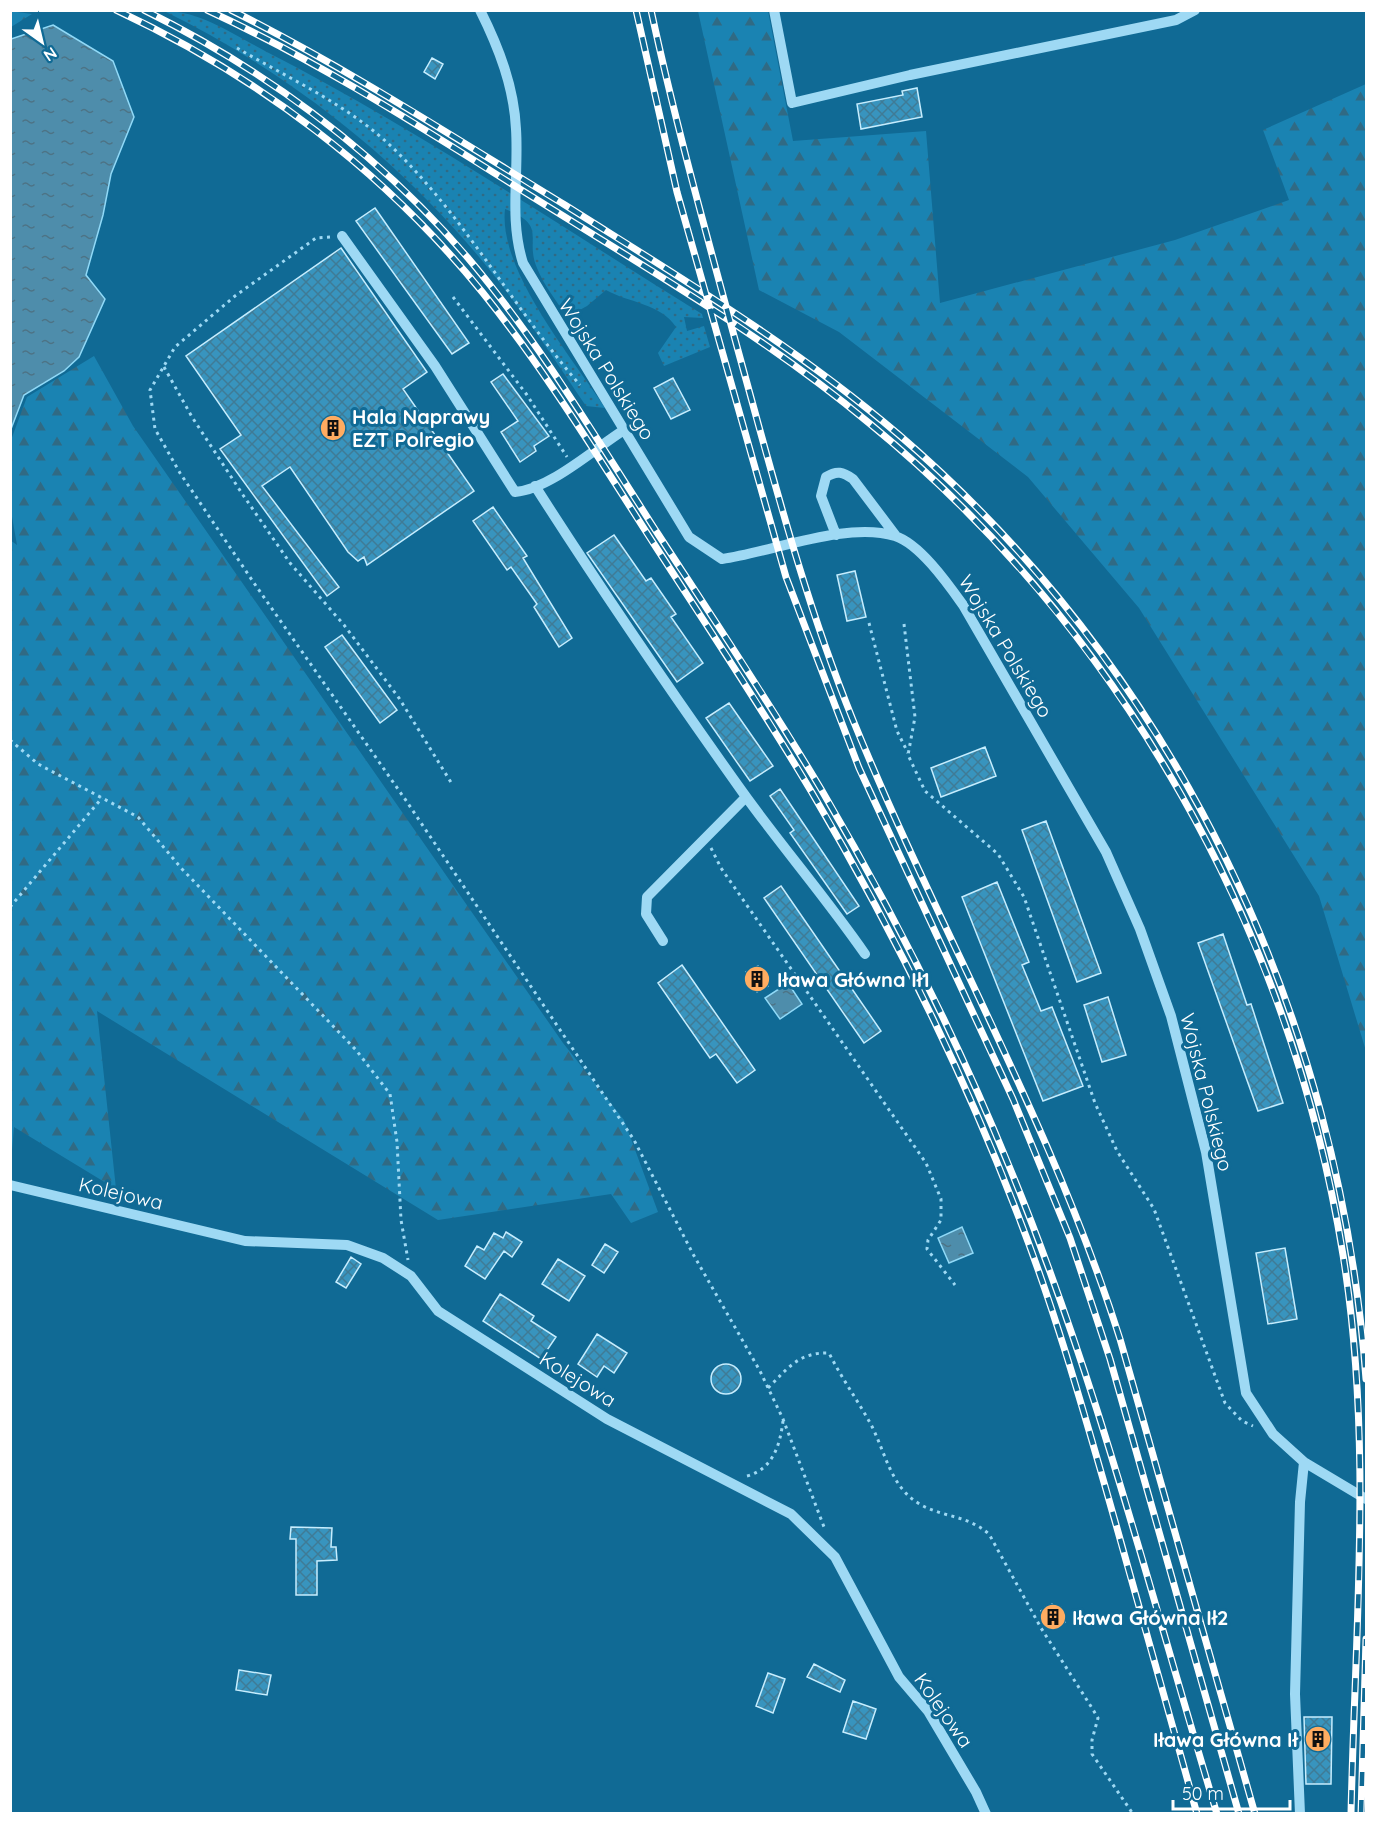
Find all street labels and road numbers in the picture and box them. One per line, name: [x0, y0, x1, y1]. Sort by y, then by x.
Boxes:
street label: Wojska Polskiego: [553, 294, 661, 444]
street label: Wojska Polskiego: [954, 570, 1058, 722]
street label: Wojska Polskiego: [1175, 1010, 1239, 1174]
street label: Kolejowa: [76, 1171, 166, 1215]
street label: Kolejowa: [535, 1346, 621, 1412]
street label: Kolejowa: [909, 1668, 979, 1752]

